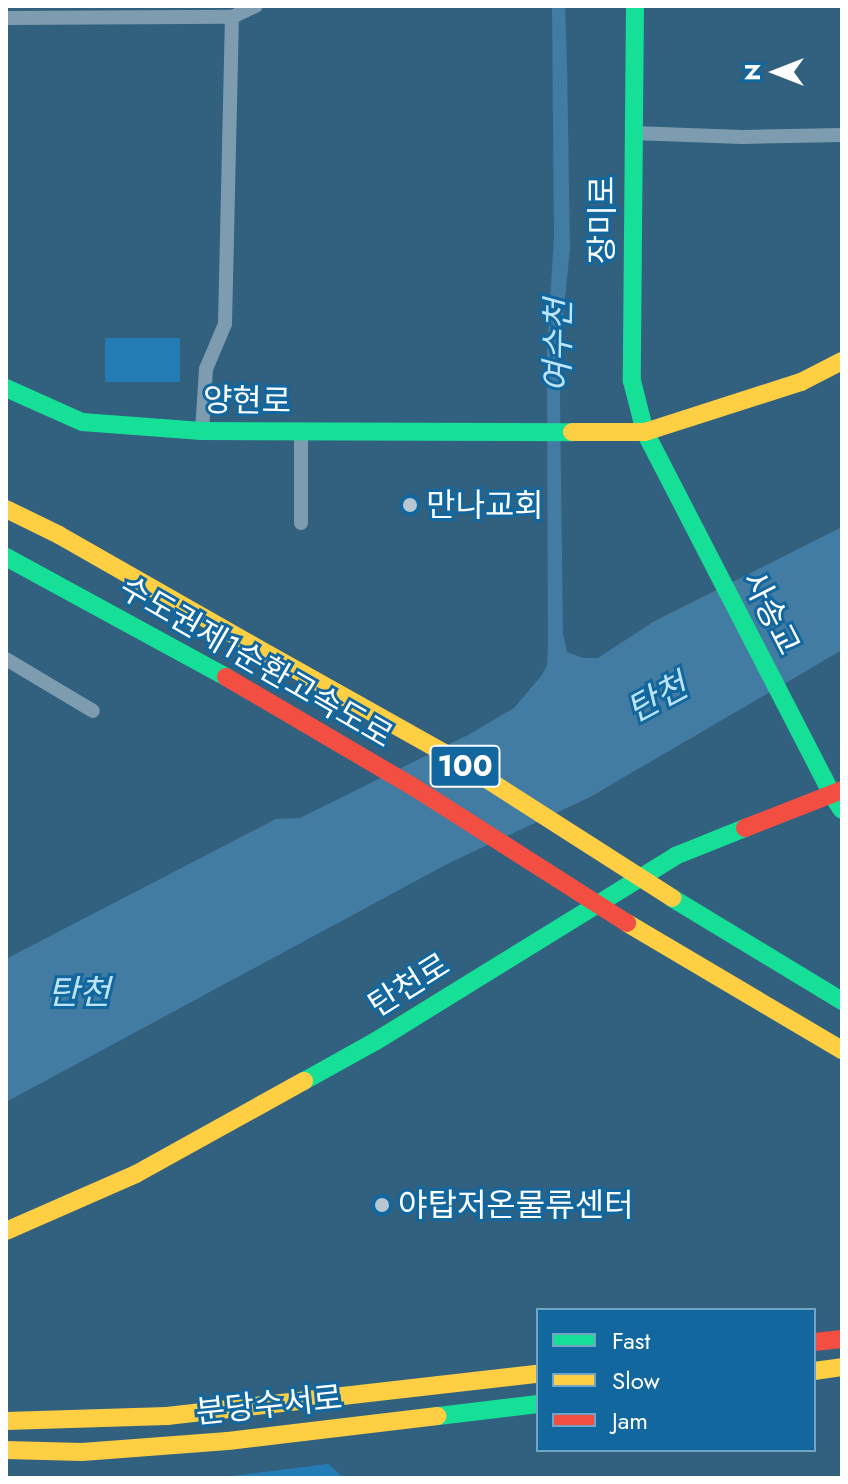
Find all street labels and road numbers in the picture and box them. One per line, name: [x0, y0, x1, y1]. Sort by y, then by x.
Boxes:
street label: 장미로: [583, 176, 621, 264]
street label: 양현로: [203, 381, 291, 421]
street label: 사송교: [734, 565, 808, 661]
street label: 수도권제1순환고속도로: [113, 568, 399, 756]
road number: 100: [429, 740, 501, 792]
street label: 탄천로: [361, 945, 457, 1025]
street label: 분당수서로: [194, 1378, 344, 1432]

